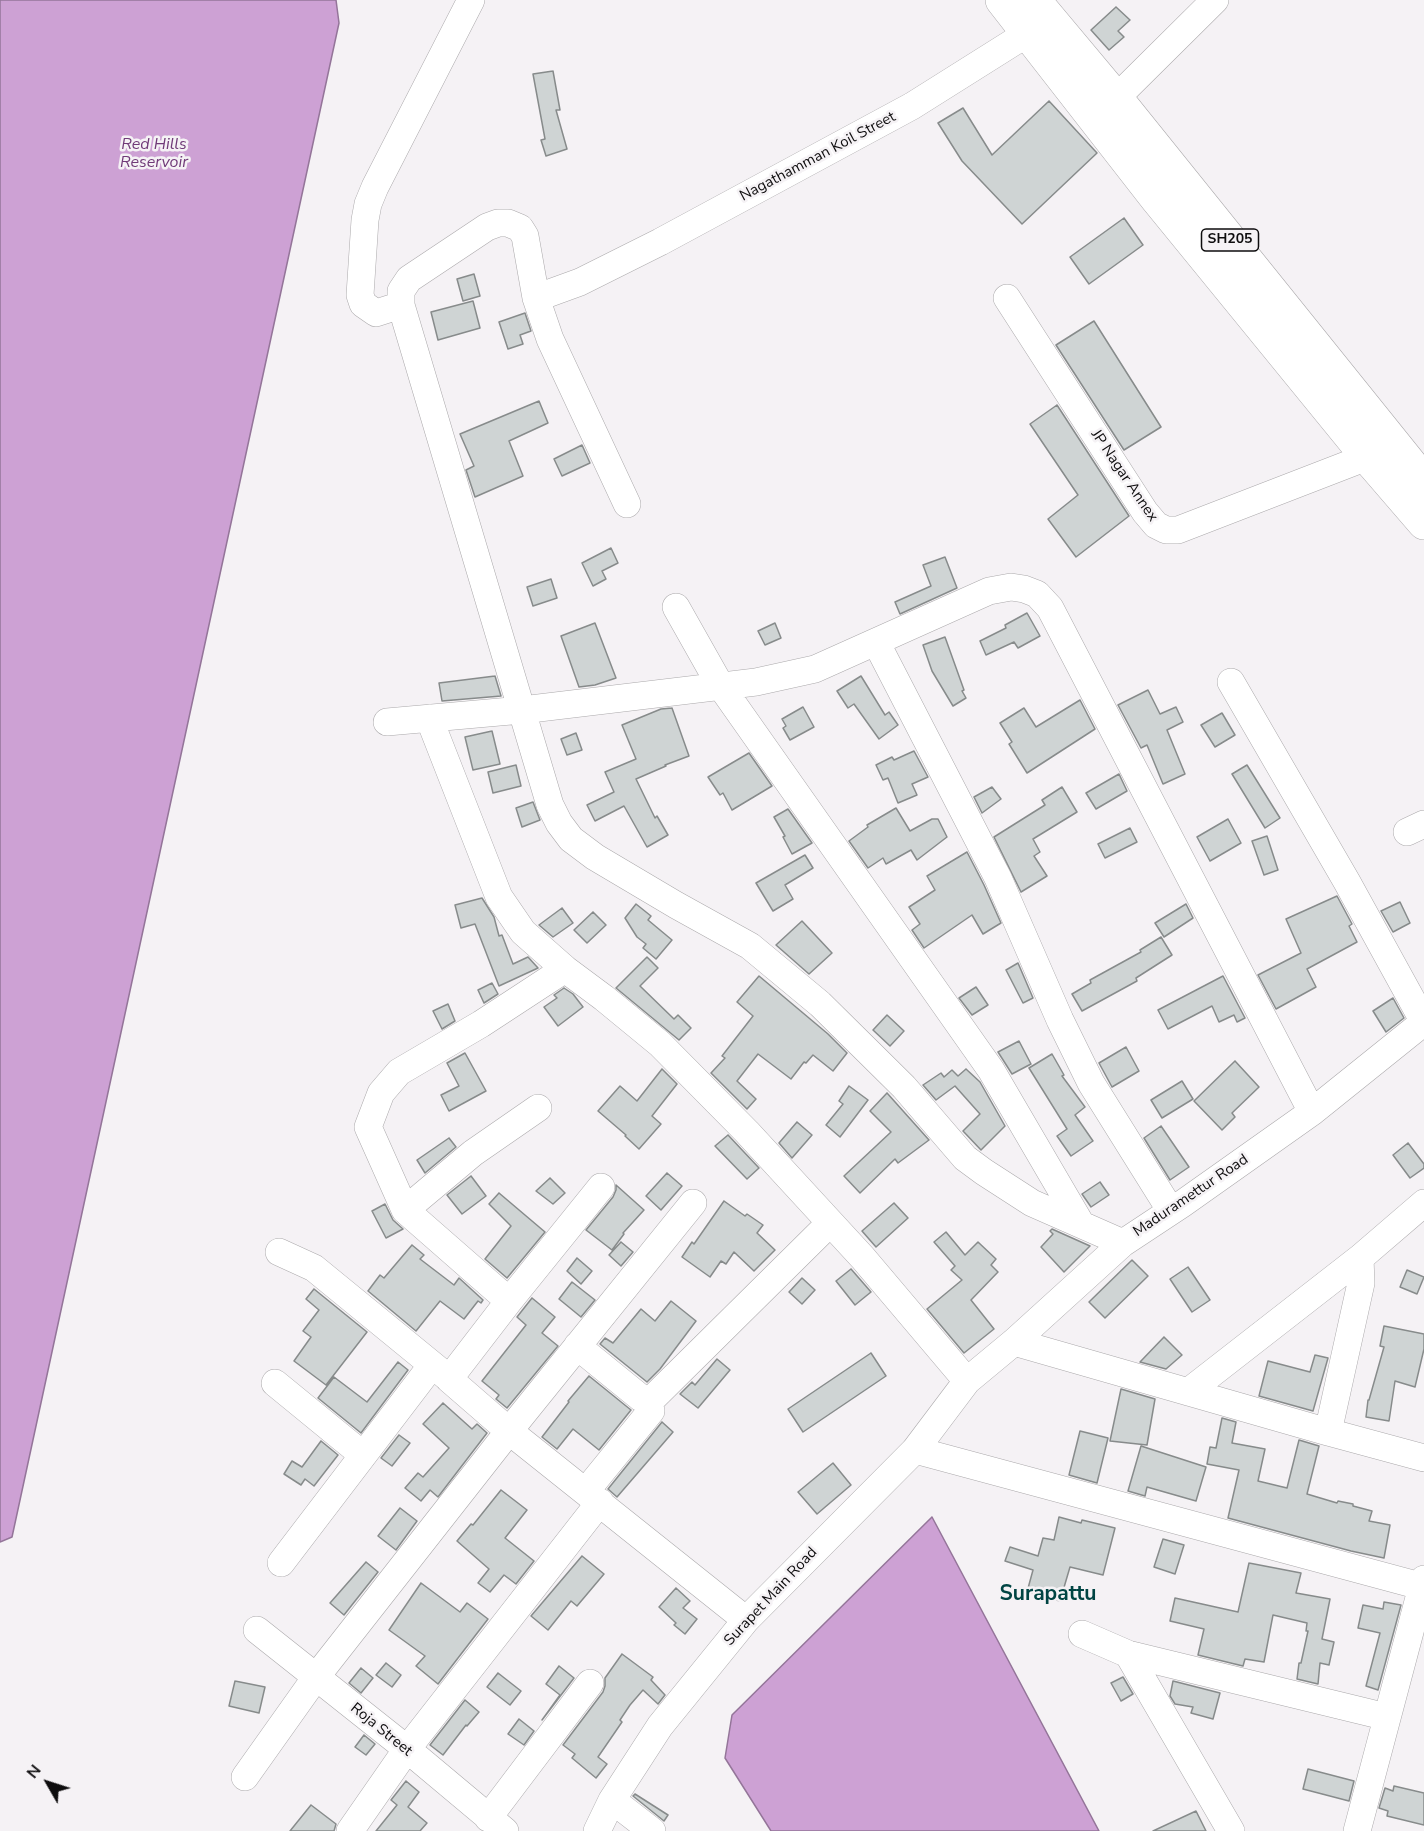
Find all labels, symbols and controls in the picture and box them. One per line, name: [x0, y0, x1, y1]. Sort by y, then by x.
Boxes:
street label: Nagathamman Koil Street: [737, 108, 899, 206]
water label: Red Hills Reservoir: [120, 135, 188, 173]
road number: SH205: [1202, 229, 1258, 251]
street label: JP Nagar Annex: [1087, 427, 1161, 525]
street label: Maduramettur Road: [1130, 1151, 1252, 1241]
street label: Surapet Main Road: [721, 1544, 821, 1650]
district label: Surapattu: [1000, 1582, 1096, 1608]
street label: Roja Street: [346, 1700, 416, 1760]
north arrow: [18, 1753, 78, 1813]
text: N: [22, 1760, 46, 1783]

